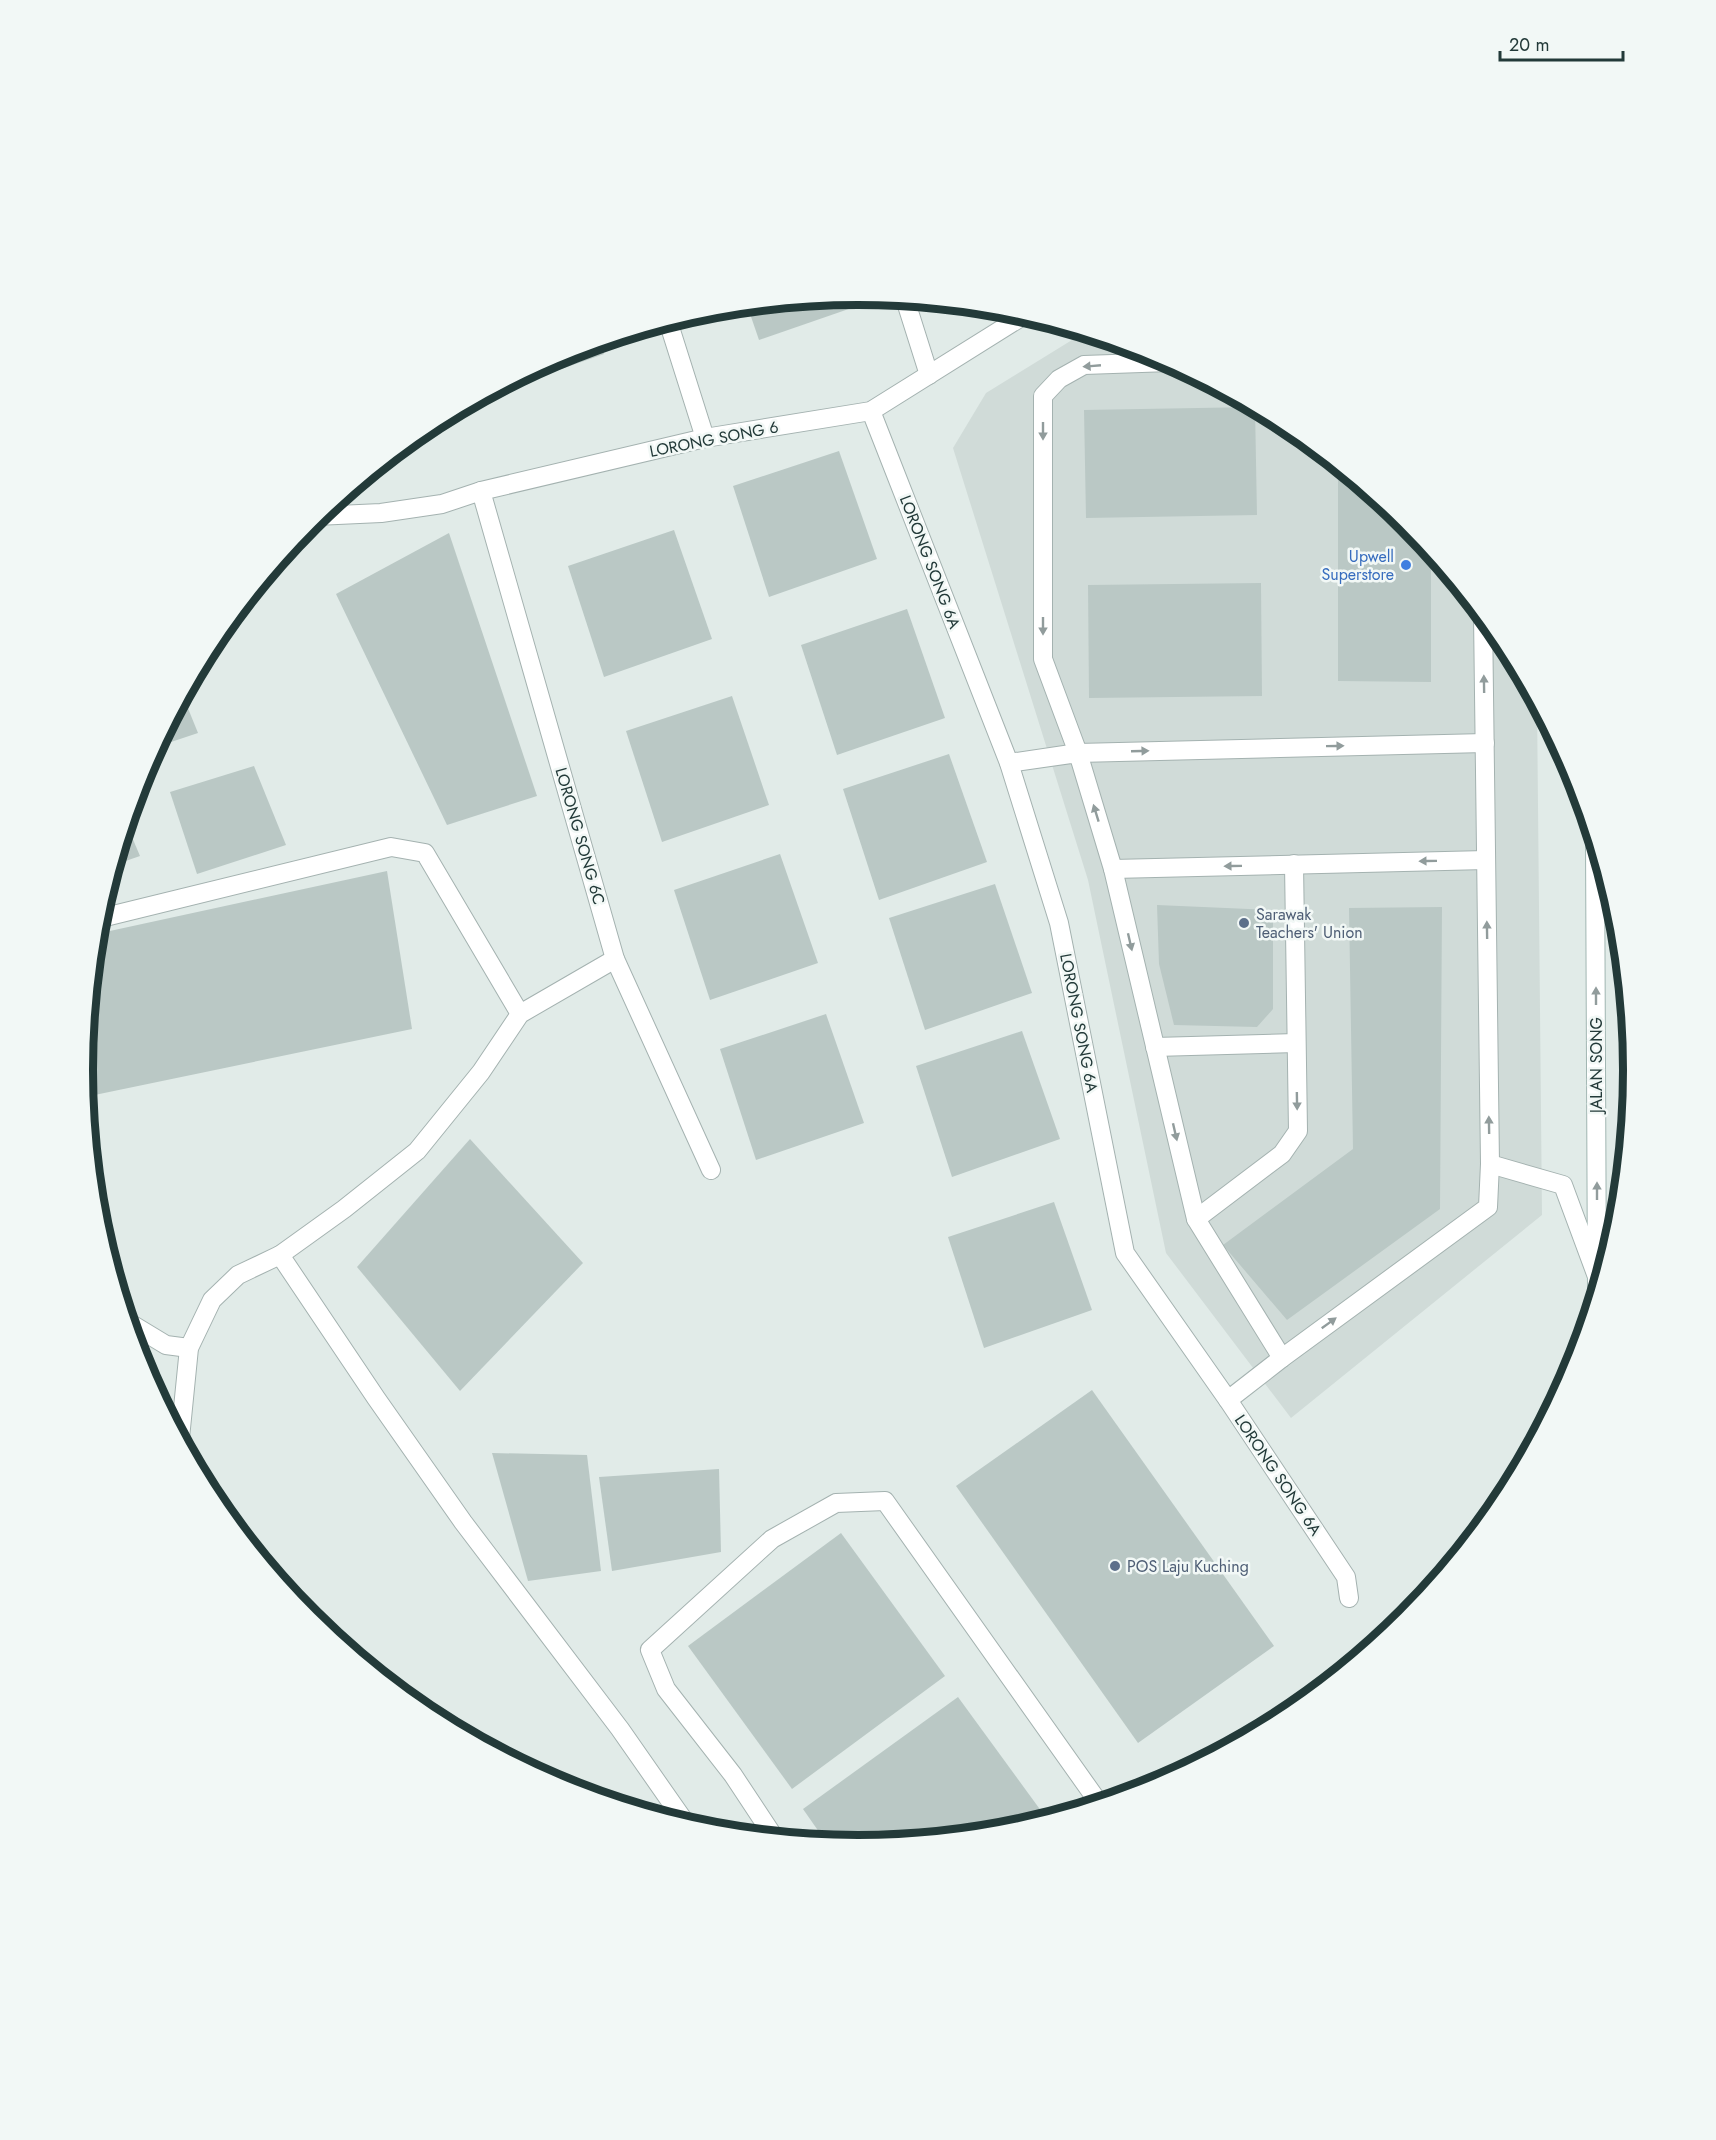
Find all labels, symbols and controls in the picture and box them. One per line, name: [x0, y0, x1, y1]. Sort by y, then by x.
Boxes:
scale bar: [1500, 24, 1623, 62]
text: 20 m: [1509, 32, 1549, 58]
one-way arrow: [1082, 361, 1101, 371]
street label: LORONG SONG 6: [648, 415, 780, 463]
one-way arrow: [1038, 422, 1048, 441]
street label: LORONG SONG 6A: [894, 492, 966, 633]
place label: Upwell Superstore: [1321, 545, 1394, 586]
marker: Upwell Superstore: [1399, 558, 1413, 572]
one-way arrow: [1038, 617, 1048, 636]
one-way arrow: [1479, 675, 1489, 694]
one-way arrow: [1325, 741, 1344, 751]
one-way arrow: [1130, 747, 1149, 756]
street label: LORONG SONG 6C: [549, 765, 611, 907]
one-way arrow: [1091, 804, 1100, 822]
one-way arrow: [1418, 856, 1437, 866]
one-way arrow: [1223, 861, 1242, 871]
place label: Sarawak Teachers' Union: [1256, 903, 1363, 944]
marker: Sarawak Teachers' Union: [1237, 916, 1251, 930]
one-way arrow: [1482, 921, 1492, 940]
one-way arrow: [1126, 933, 1136, 951]
street label: LORONG SONG 6A: [1054, 951, 1104, 1095]
one-way arrow: [1591, 986, 1600, 1005]
street label: JALAN SONG: [1585, 1017, 1608, 1115]
one-way arrow: [1293, 1092, 1302, 1111]
one-way arrow: [1484, 1116, 1494, 1135]
one-way arrow: [1170, 1122, 1180, 1141]
one-way arrow: [1592, 1181, 1602, 1200]
one-way arrow: [1322, 1318, 1337, 1330]
street label: LORONG SONG 6A: [1229, 1410, 1327, 1540]
place label: POS Laju Kuching: [1127, 1555, 1249, 1578]
marker: POS Laju Kuching: [1108, 1559, 1122, 1573]

